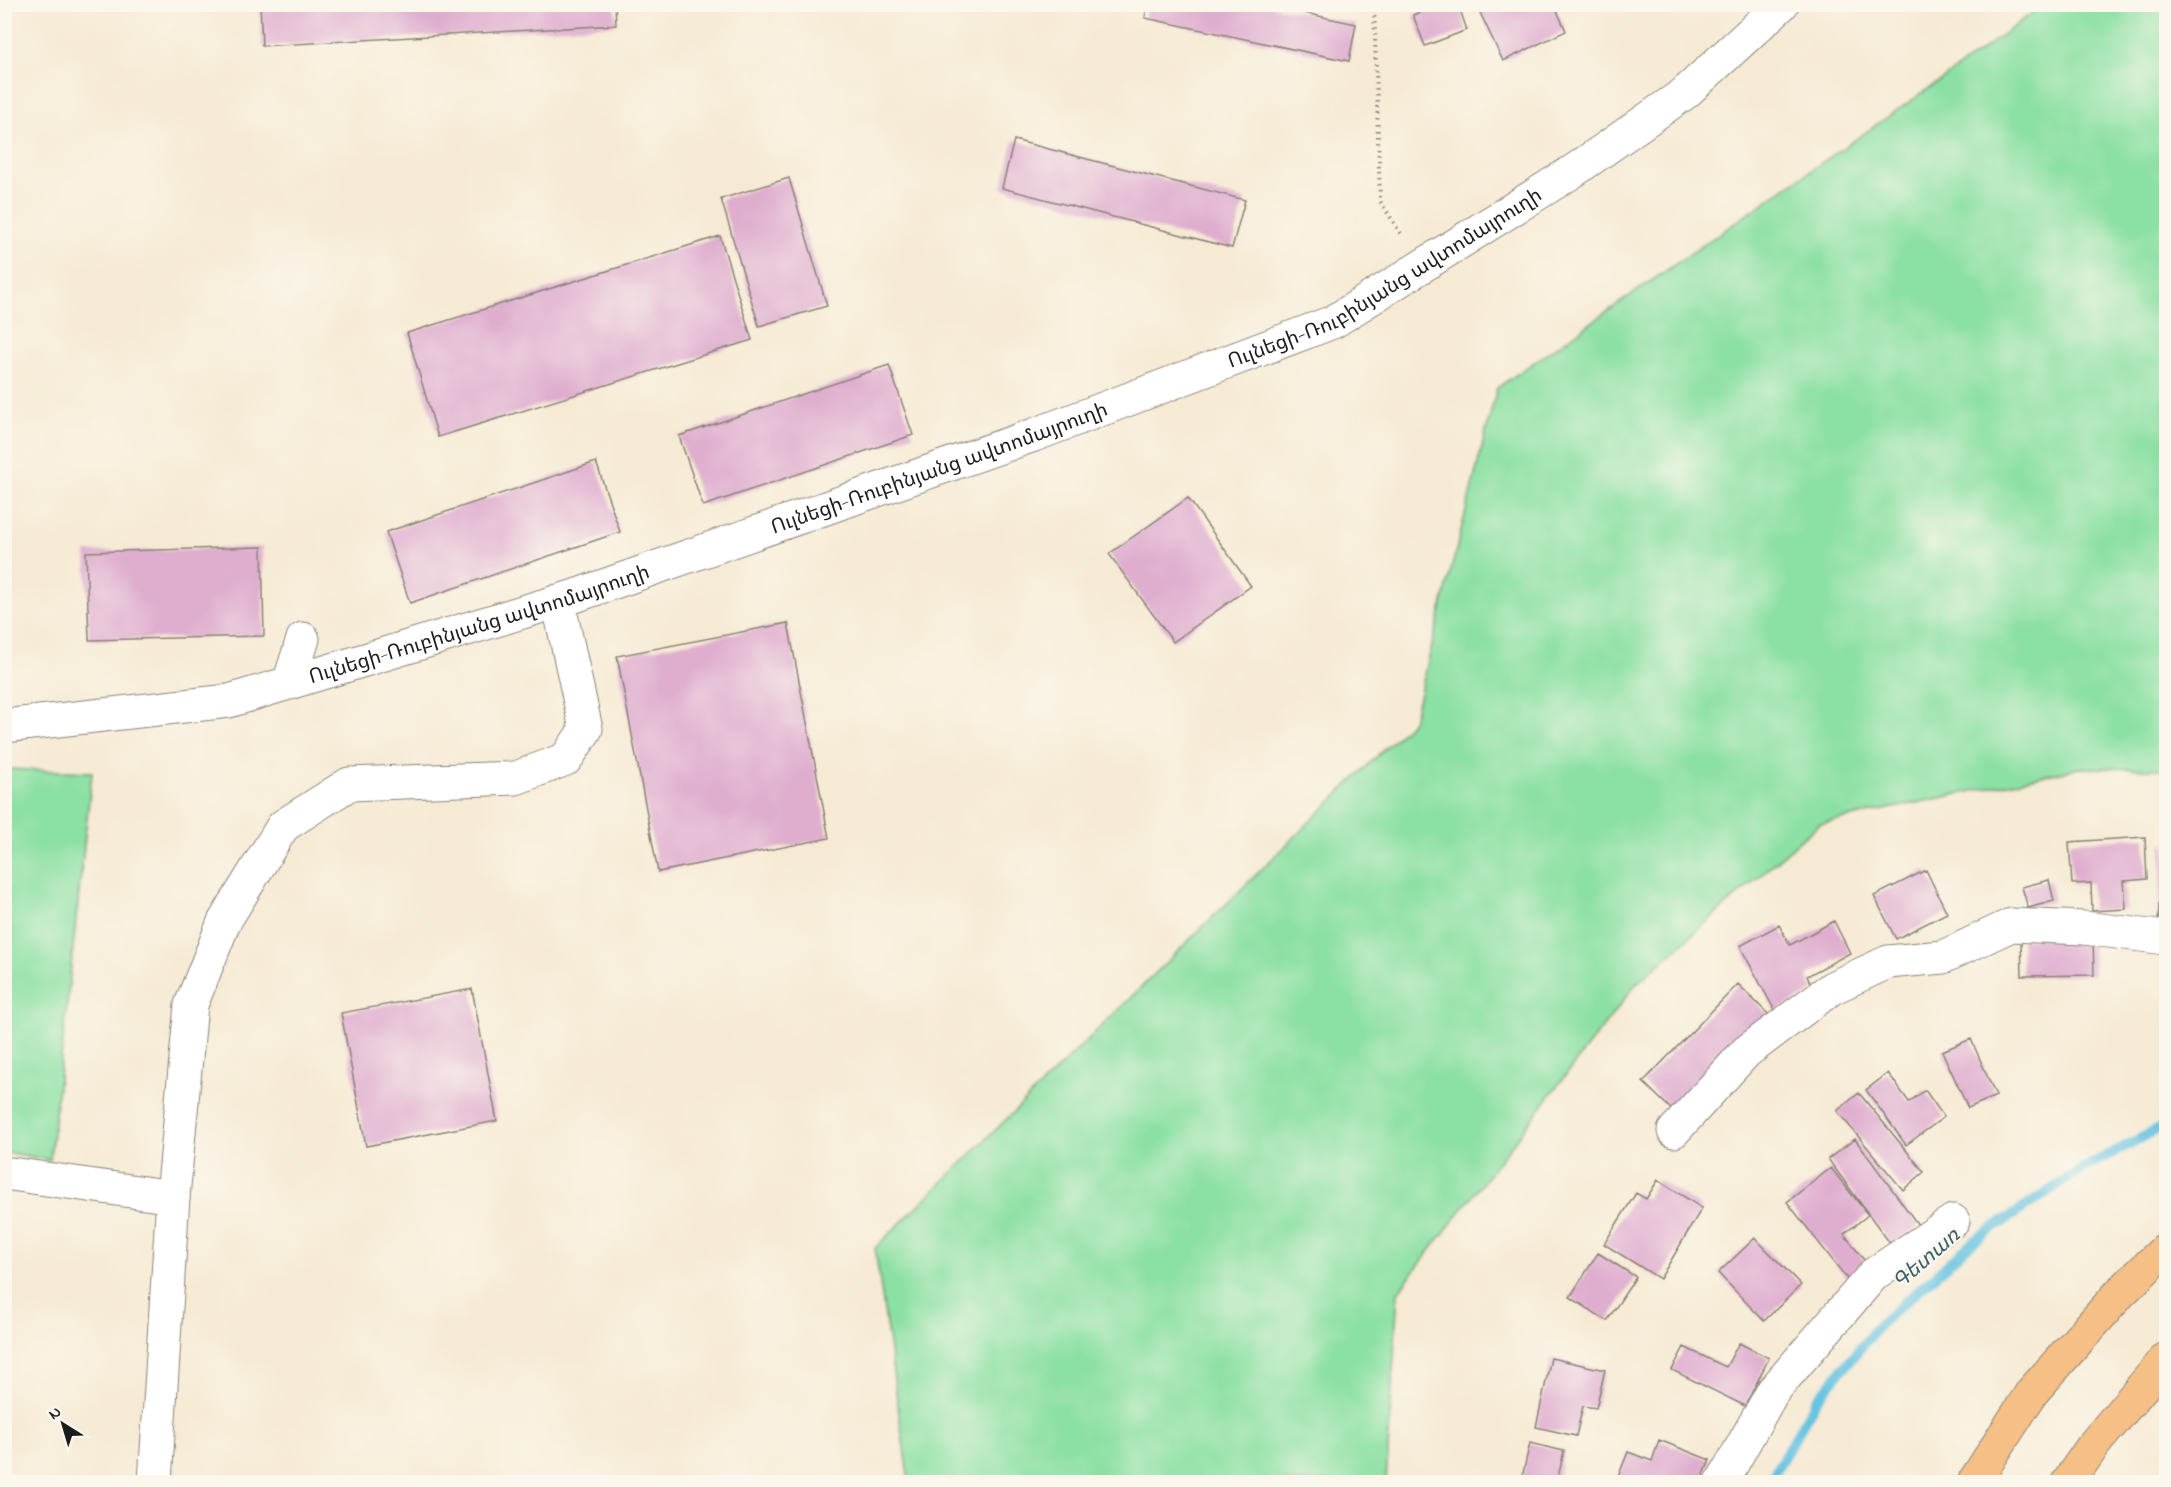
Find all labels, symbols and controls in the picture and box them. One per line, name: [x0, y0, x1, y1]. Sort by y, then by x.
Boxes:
street label: Ուլնեցի-Ռուբինյանց ավտոմայրուղի: [1224, 182, 1548, 377]
street label: Ուլնեցի-Ռուբինյանց ավտոմայրուղի: [768, 396, 1112, 543]
street label: Ուլնեցի-Ռուբինյանց ավտոմայրուղի: [306, 559, 654, 693]
water label: Գետառ: [1887, 1221, 1968, 1297]
north arrow: [33, 1394, 93, 1454]
text: N: [44, 1401, 67, 1426]

